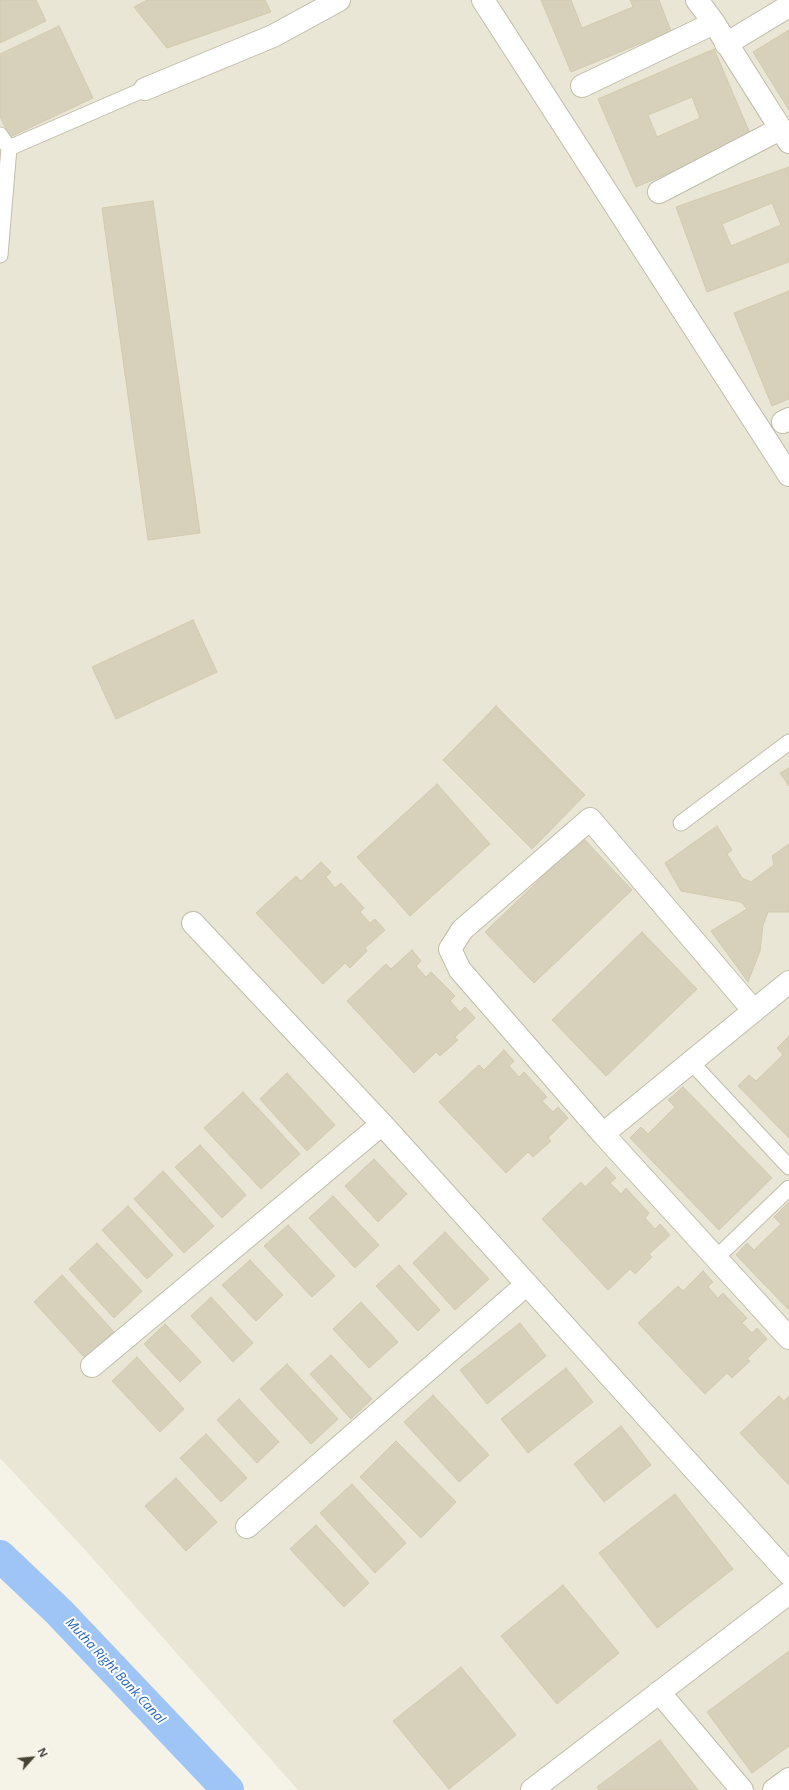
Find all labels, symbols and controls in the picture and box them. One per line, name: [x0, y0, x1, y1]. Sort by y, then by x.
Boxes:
water label: Mutha Right Bank Canal: [62, 1615, 168, 1727]
north arrow: [12, 1738, 52, 1778]
text: N: [34, 1745, 52, 1760]

